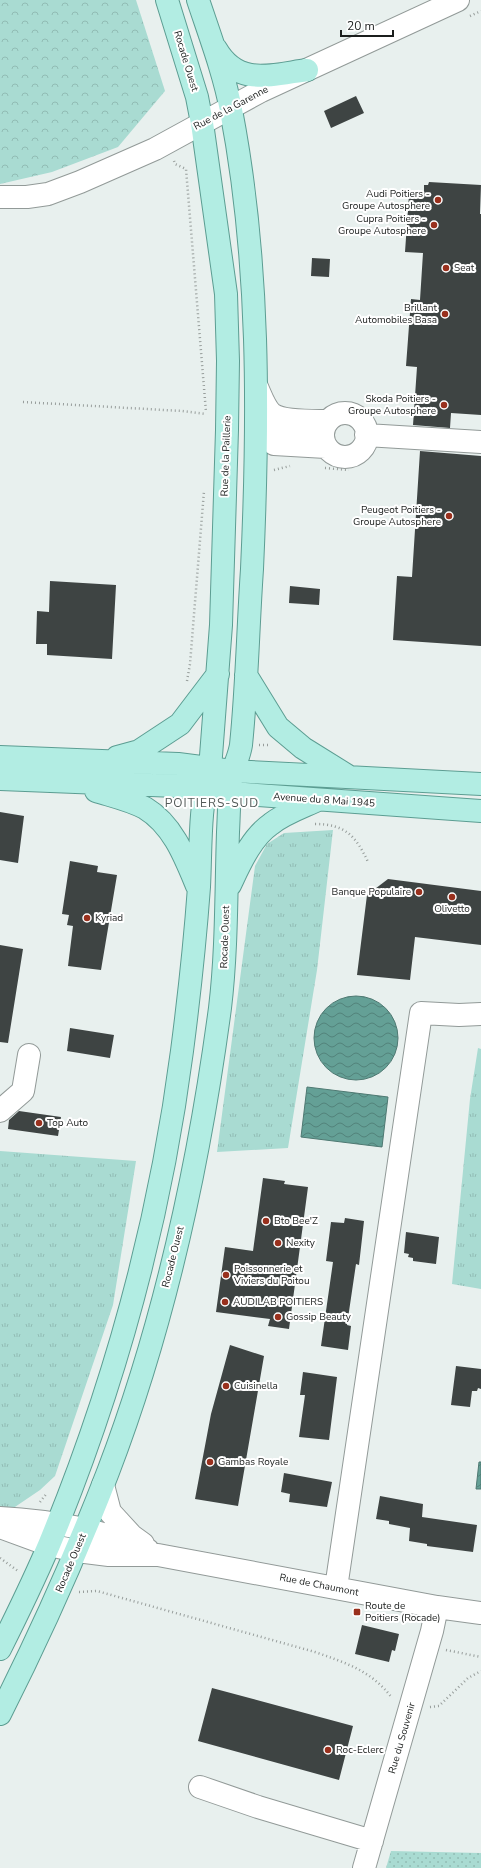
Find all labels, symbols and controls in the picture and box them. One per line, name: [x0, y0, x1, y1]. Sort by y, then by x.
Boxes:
scale bar: [341, 12, 393, 38]
text: 20 m: [347, 18, 375, 34]
street label: Rocade Ouest: [170, 29, 202, 93]
street label: Rue de la Garenne: [191, 82, 271, 134]
place label: Audi Poitiers - Groupe Autosphere: [342, 187, 430, 213]
marker: Audi Poitiers - Groupe Autosphere: [433, 195, 443, 205]
place label: Cupra Poitiers - Groupe Autosphere: [338, 212, 426, 238]
marker: Cupra Poitiers - Groupe Autosphere: [429, 220, 439, 230]
place label: Seat: [454, 261, 475, 275]
marker: Seat: [441, 263, 451, 273]
place label: Brillant Automobiles Basa: [355, 301, 437, 327]
marker: Brillant Automobiles Basa: [440, 309, 450, 319]
place label: Skoda Poitiers - Groupe Autosphere: [348, 392, 436, 418]
marker: Skoda Poitiers - Groupe Autosphere: [439, 400, 449, 410]
street label: Rue de la Paillerie: [218, 415, 234, 497]
place label: Peugeot Poitiers - Groupe Autosphere: [353, 503, 441, 529]
marker: Peugeot Poitiers - Groupe Autosphere: [444, 511, 454, 521]
street label: Avenue du 8 Mai 1945: [273, 789, 375, 811]
district label: POITIERS-SUD: [165, 795, 259, 811]
place label: Banque Populaire: [331, 885, 411, 899]
marker: Banque Populaire: [414, 887, 424, 897]
marker: Olivetto: [447, 892, 457, 902]
place label: Olivetto: [434, 902, 470, 916]
street label: Rocade Ouest: [217, 905, 233, 969]
place label: Kyriad: [95, 911, 123, 925]
marker: Kyriad: [82, 913, 92, 923]
place label: Top Auto: [47, 1116, 89, 1130]
marker: Top Auto: [34, 1118, 44, 1128]
place label: Bto Bee'Z: [274, 1214, 318, 1228]
marker: Bto Bee'Z: [261, 1216, 271, 1226]
street label: Rocade Ouest: [159, 1224, 187, 1289]
place label: Nexity: [286, 1236, 316, 1250]
marker: Nexity: [273, 1238, 283, 1248]
place label: Poissonnerie et Viviers du Poitou: [233, 1262, 310, 1288]
marker: Poissonnerie et Viviers du Poitou: [221, 1270, 231, 1280]
place label: AUDILAB POITIERS: [233, 1295, 323, 1309]
marker: AUDILAB POITIERS: [220, 1297, 230, 1307]
place label: Gossip Beauty: [286, 1310, 352, 1324]
marker: Gossip Beauty: [273, 1312, 283, 1322]
place label: Cuisinella: [234, 1379, 278, 1393]
marker: Cuisinella: [221, 1381, 231, 1391]
place label: Gambas Royale: [218, 1455, 288, 1469]
marker: Gambas Royale: [205, 1457, 215, 1467]
street label: Rocade Ouest: [52, 1531, 90, 1595]
street label: Rue de Chaumont: [278, 1570, 360, 1600]
place label: Route de Poitiers (Rocade): [365, 1599, 440, 1625]
marker: Route de Poitiers (Rocade): [352, 1607, 362, 1617]
street label: Rue du Souvenir: [385, 1700, 419, 1775]
place label: Roc-Eclerc: [336, 1743, 384, 1757]
marker: Roc-Eclerc: [323, 1745, 333, 1755]

